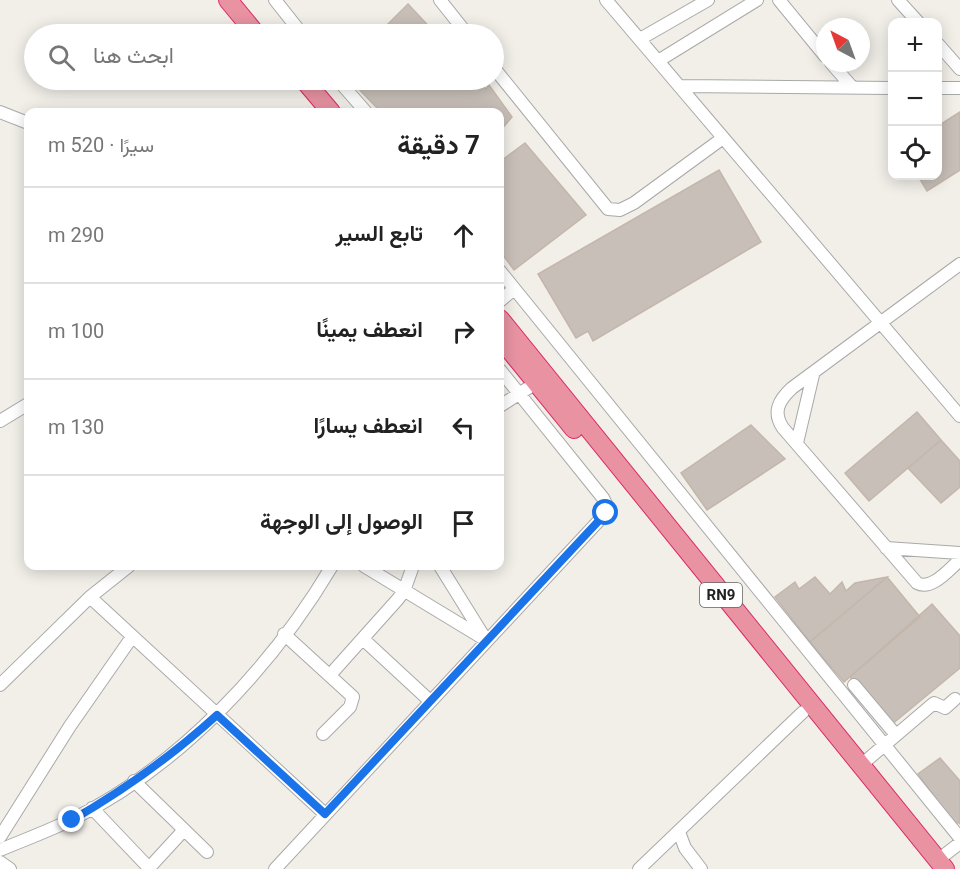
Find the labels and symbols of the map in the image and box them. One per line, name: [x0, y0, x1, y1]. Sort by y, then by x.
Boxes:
north arrow: [816, 18, 870, 72]
route start: [592, 499, 618, 525]
road number: RN9: [700, 583, 742, 607]
route end: [58, 806, 84, 832]

